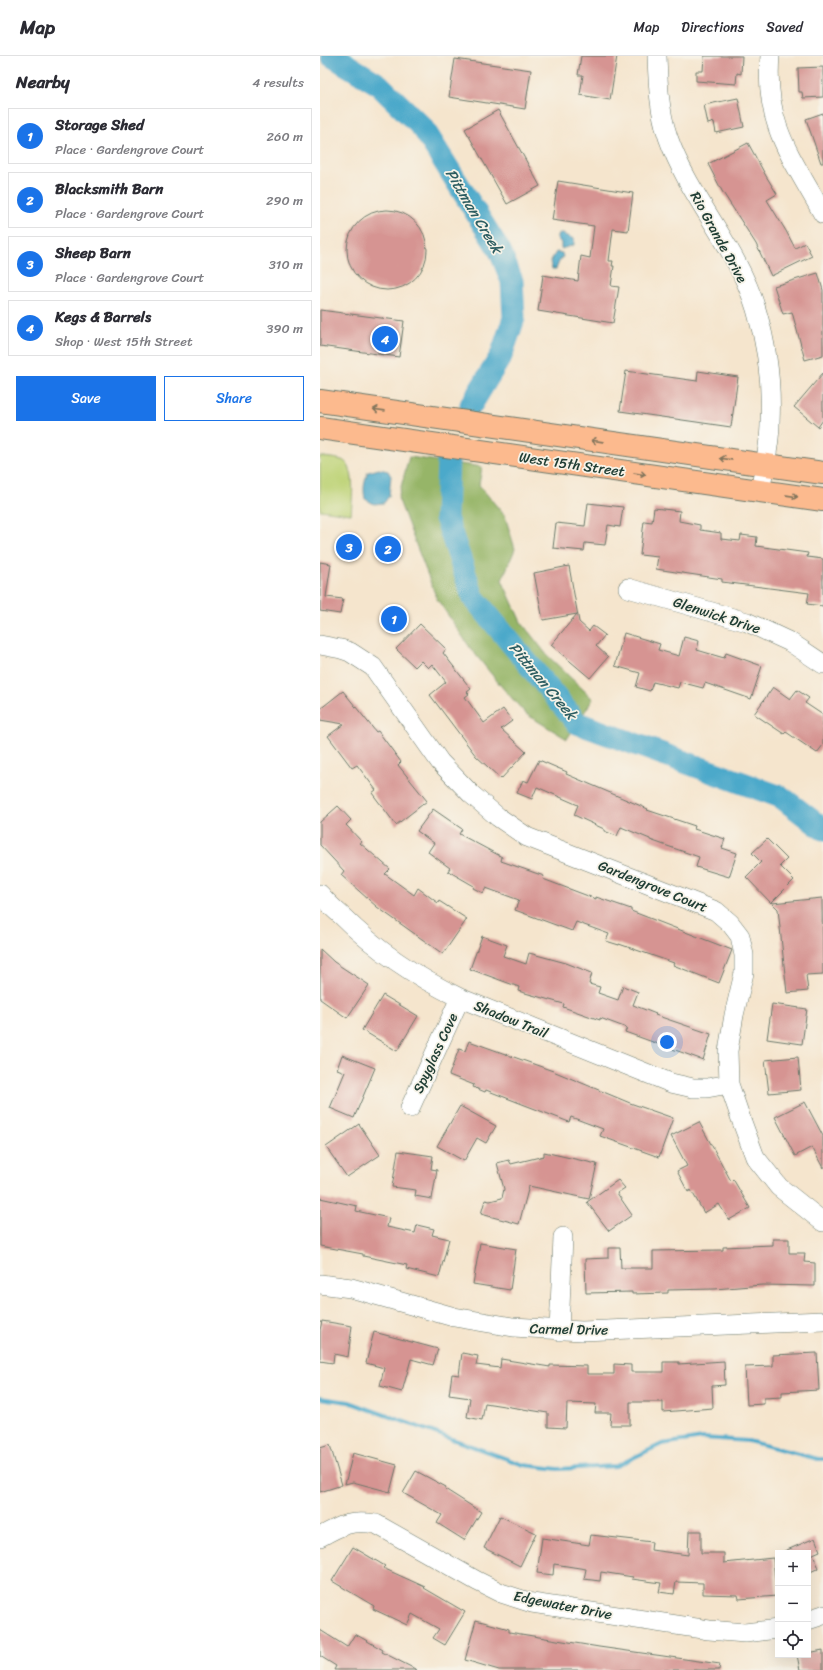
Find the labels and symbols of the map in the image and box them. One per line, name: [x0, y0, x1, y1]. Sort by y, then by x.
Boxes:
water label: Pittman Creek: [438, 164, 511, 260]
street label: Rio Grande Drive: [683, 187, 754, 288]
pin: 4: [372, 324, 398, 354]
one-way arrow: [373, 406, 386, 414]
one-way arrow: [591, 437, 604, 445]
street label: West 15th Street: [517, 445, 626, 484]
one-way arrow: [720, 455, 733, 463]
one-way arrow: [633, 470, 646, 478]
one-way arrow: [785, 492, 798, 500]
pin: 3: [336, 532, 362, 562]
pin: 2: [375, 534, 401, 564]
street label: Glenwick Drive: [670, 590, 764, 641]
pin: 1: [381, 604, 407, 634]
water label: Pittman Creek: [502, 636, 585, 727]
street label: Gardengrove Court: [594, 853, 711, 920]
street label: Shadow Trail: [470, 993, 553, 1046]
street label: Spyglass Cove: [406, 1009, 465, 1098]
your location: [657, 1032, 677, 1052]
street label: Carmel Drive: [529, 1316, 609, 1343]
street label: Edgewater Drive: [511, 1584, 614, 1627]

